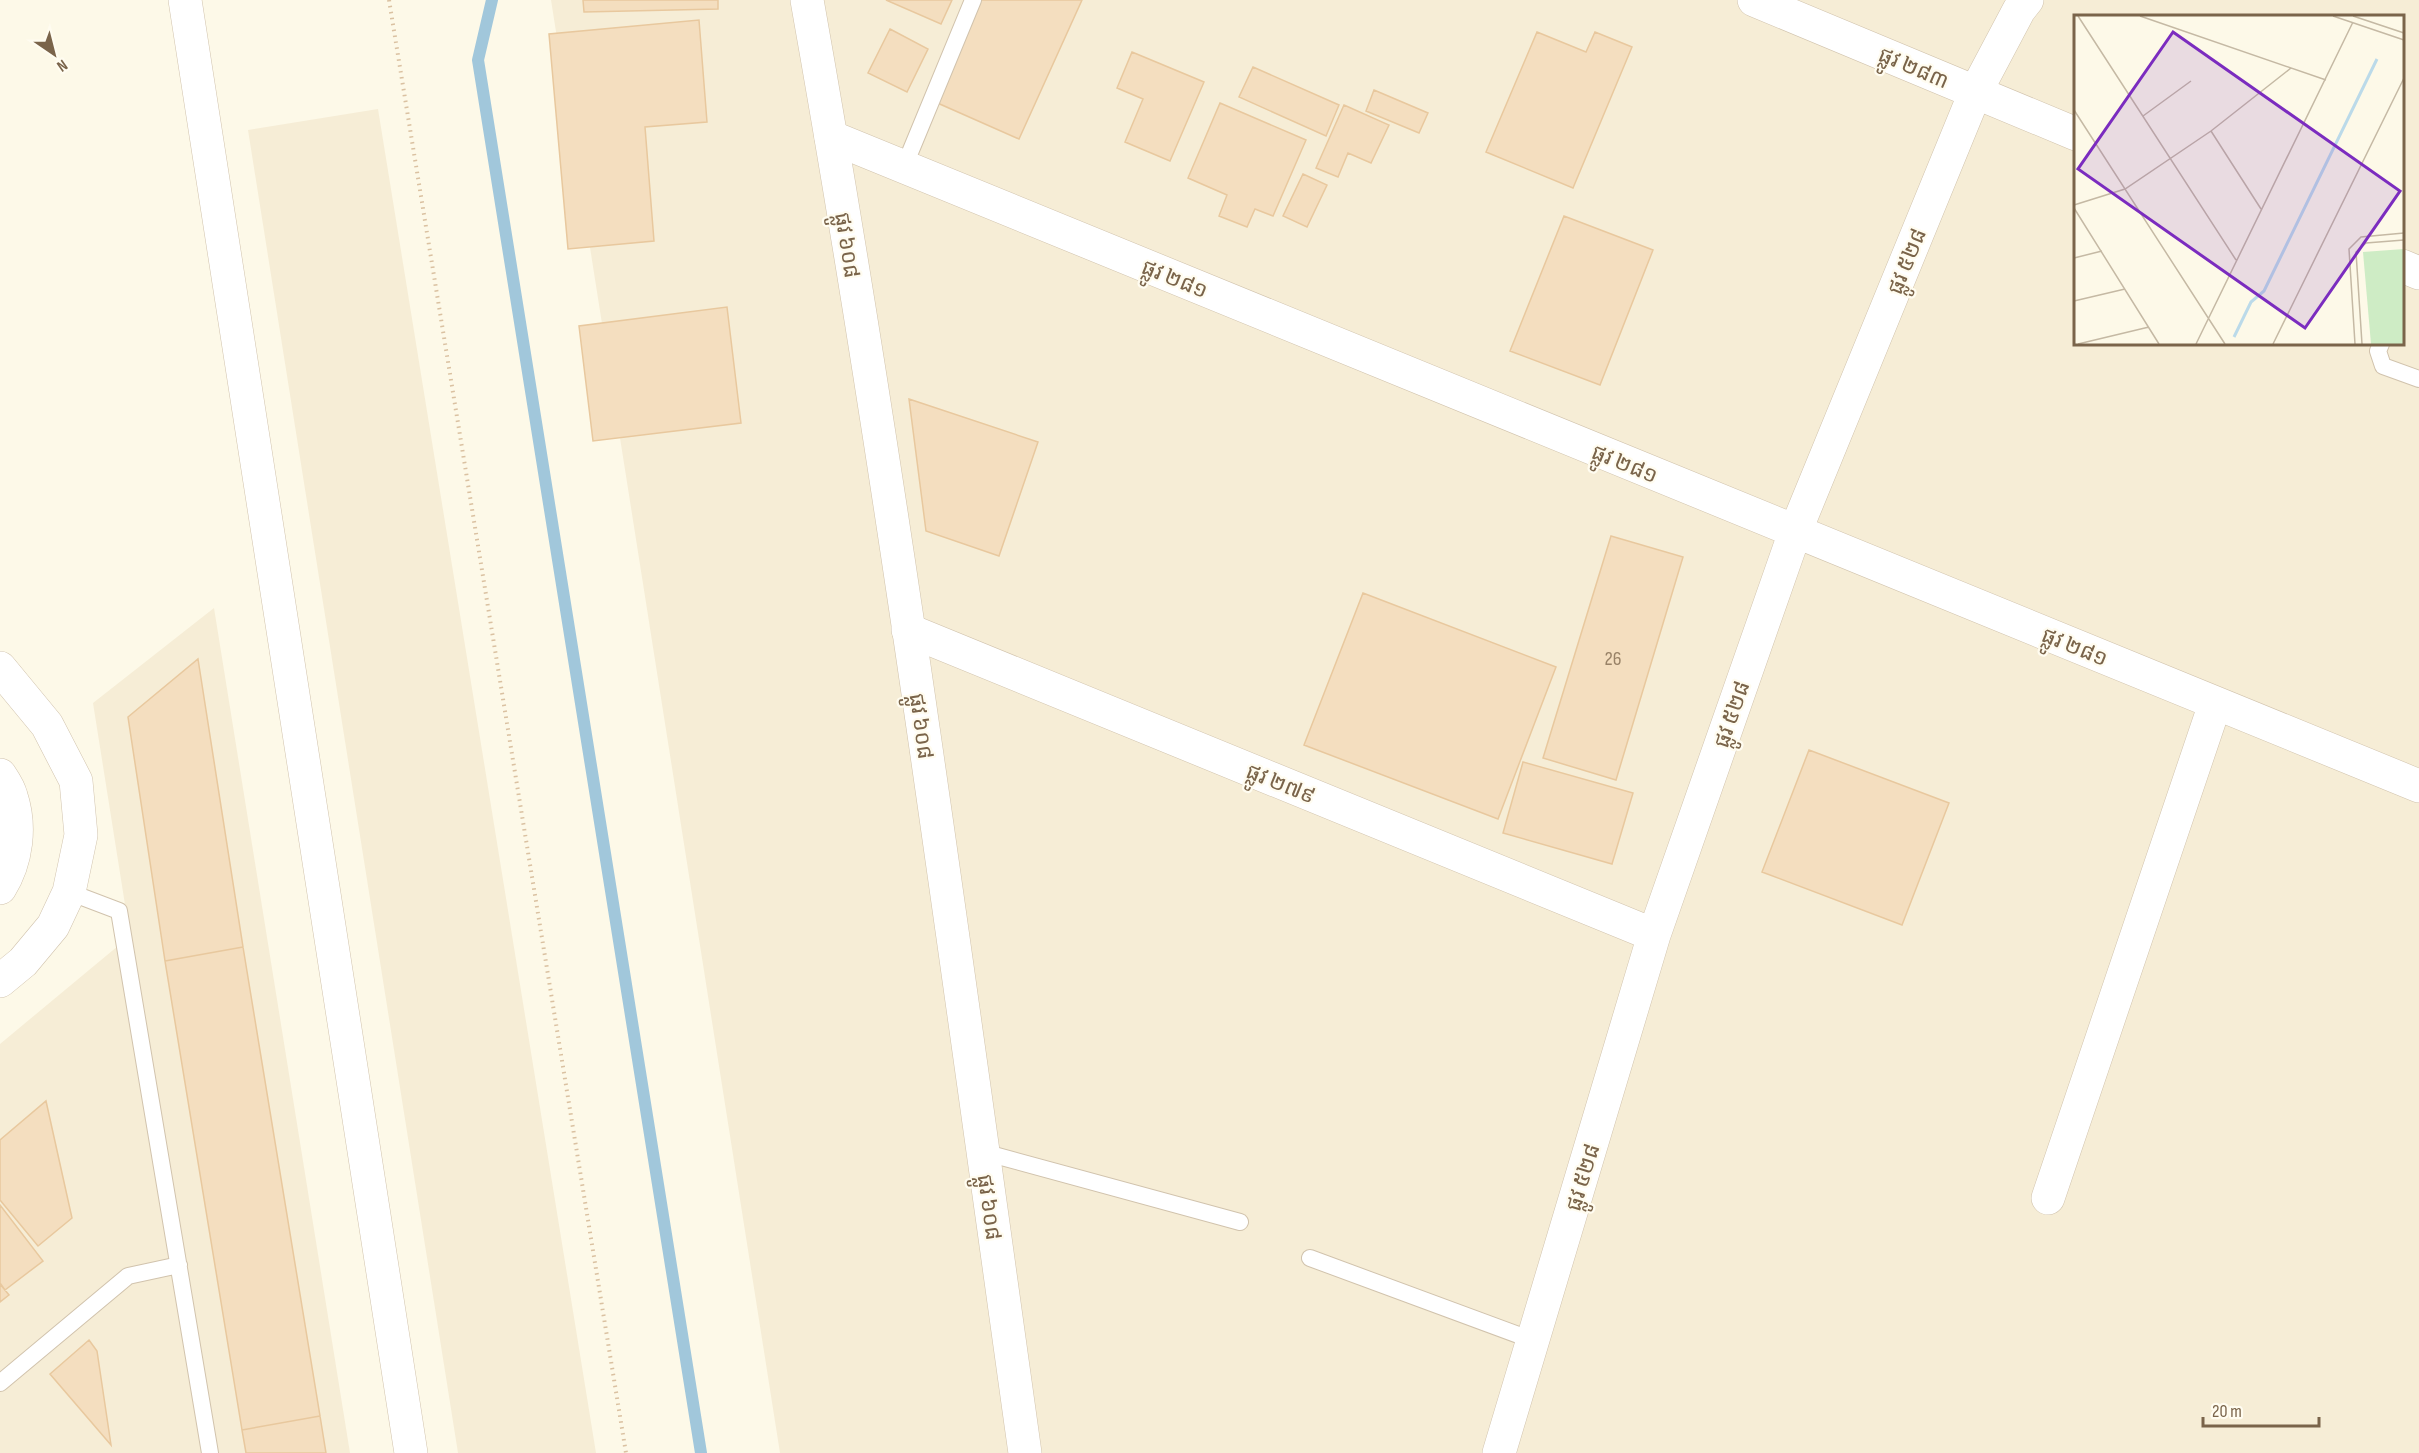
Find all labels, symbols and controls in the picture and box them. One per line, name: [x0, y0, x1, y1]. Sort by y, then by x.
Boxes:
inset map: [2074, 15, 2404, 345]
north arrow: [24, 24, 84, 84]
street label: ផ្លូវ ២៨៣: [1872, 41, 1953, 100]
text: N: [53, 55, 71, 75]
street label: ផ្លូវ ៦០៨: [823, 210, 865, 281]
street label: ផ្លូវ ៥២៨: [1882, 224, 1938, 301]
street label: ផ្លូវ ២៨១: [1135, 254, 1212, 310]
street label: ផ្លូវ ២៨១: [1585, 439, 1662, 495]
street label: ផ្លូវ ២៨១: [2035, 622, 2112, 678]
house number: 26: [1605, 647, 1622, 671]
street label: ផ្លូវ ៥២៨: [1708, 677, 1762, 753]
street label: ផ្លូវ ៦០៨: [897, 691, 939, 762]
street label: ផ្លូវ ២៧៩: [1240, 758, 1319, 816]
street label: ផ្លូវ ៥២៨: [1560, 1140, 1612, 1216]
street label: ផ្លូវ ៦០៨: [965, 1172, 1007, 1243]
scale bar: [2203, 1390, 2318, 1428]
text: 20 m: [2212, 1401, 2242, 1422]

